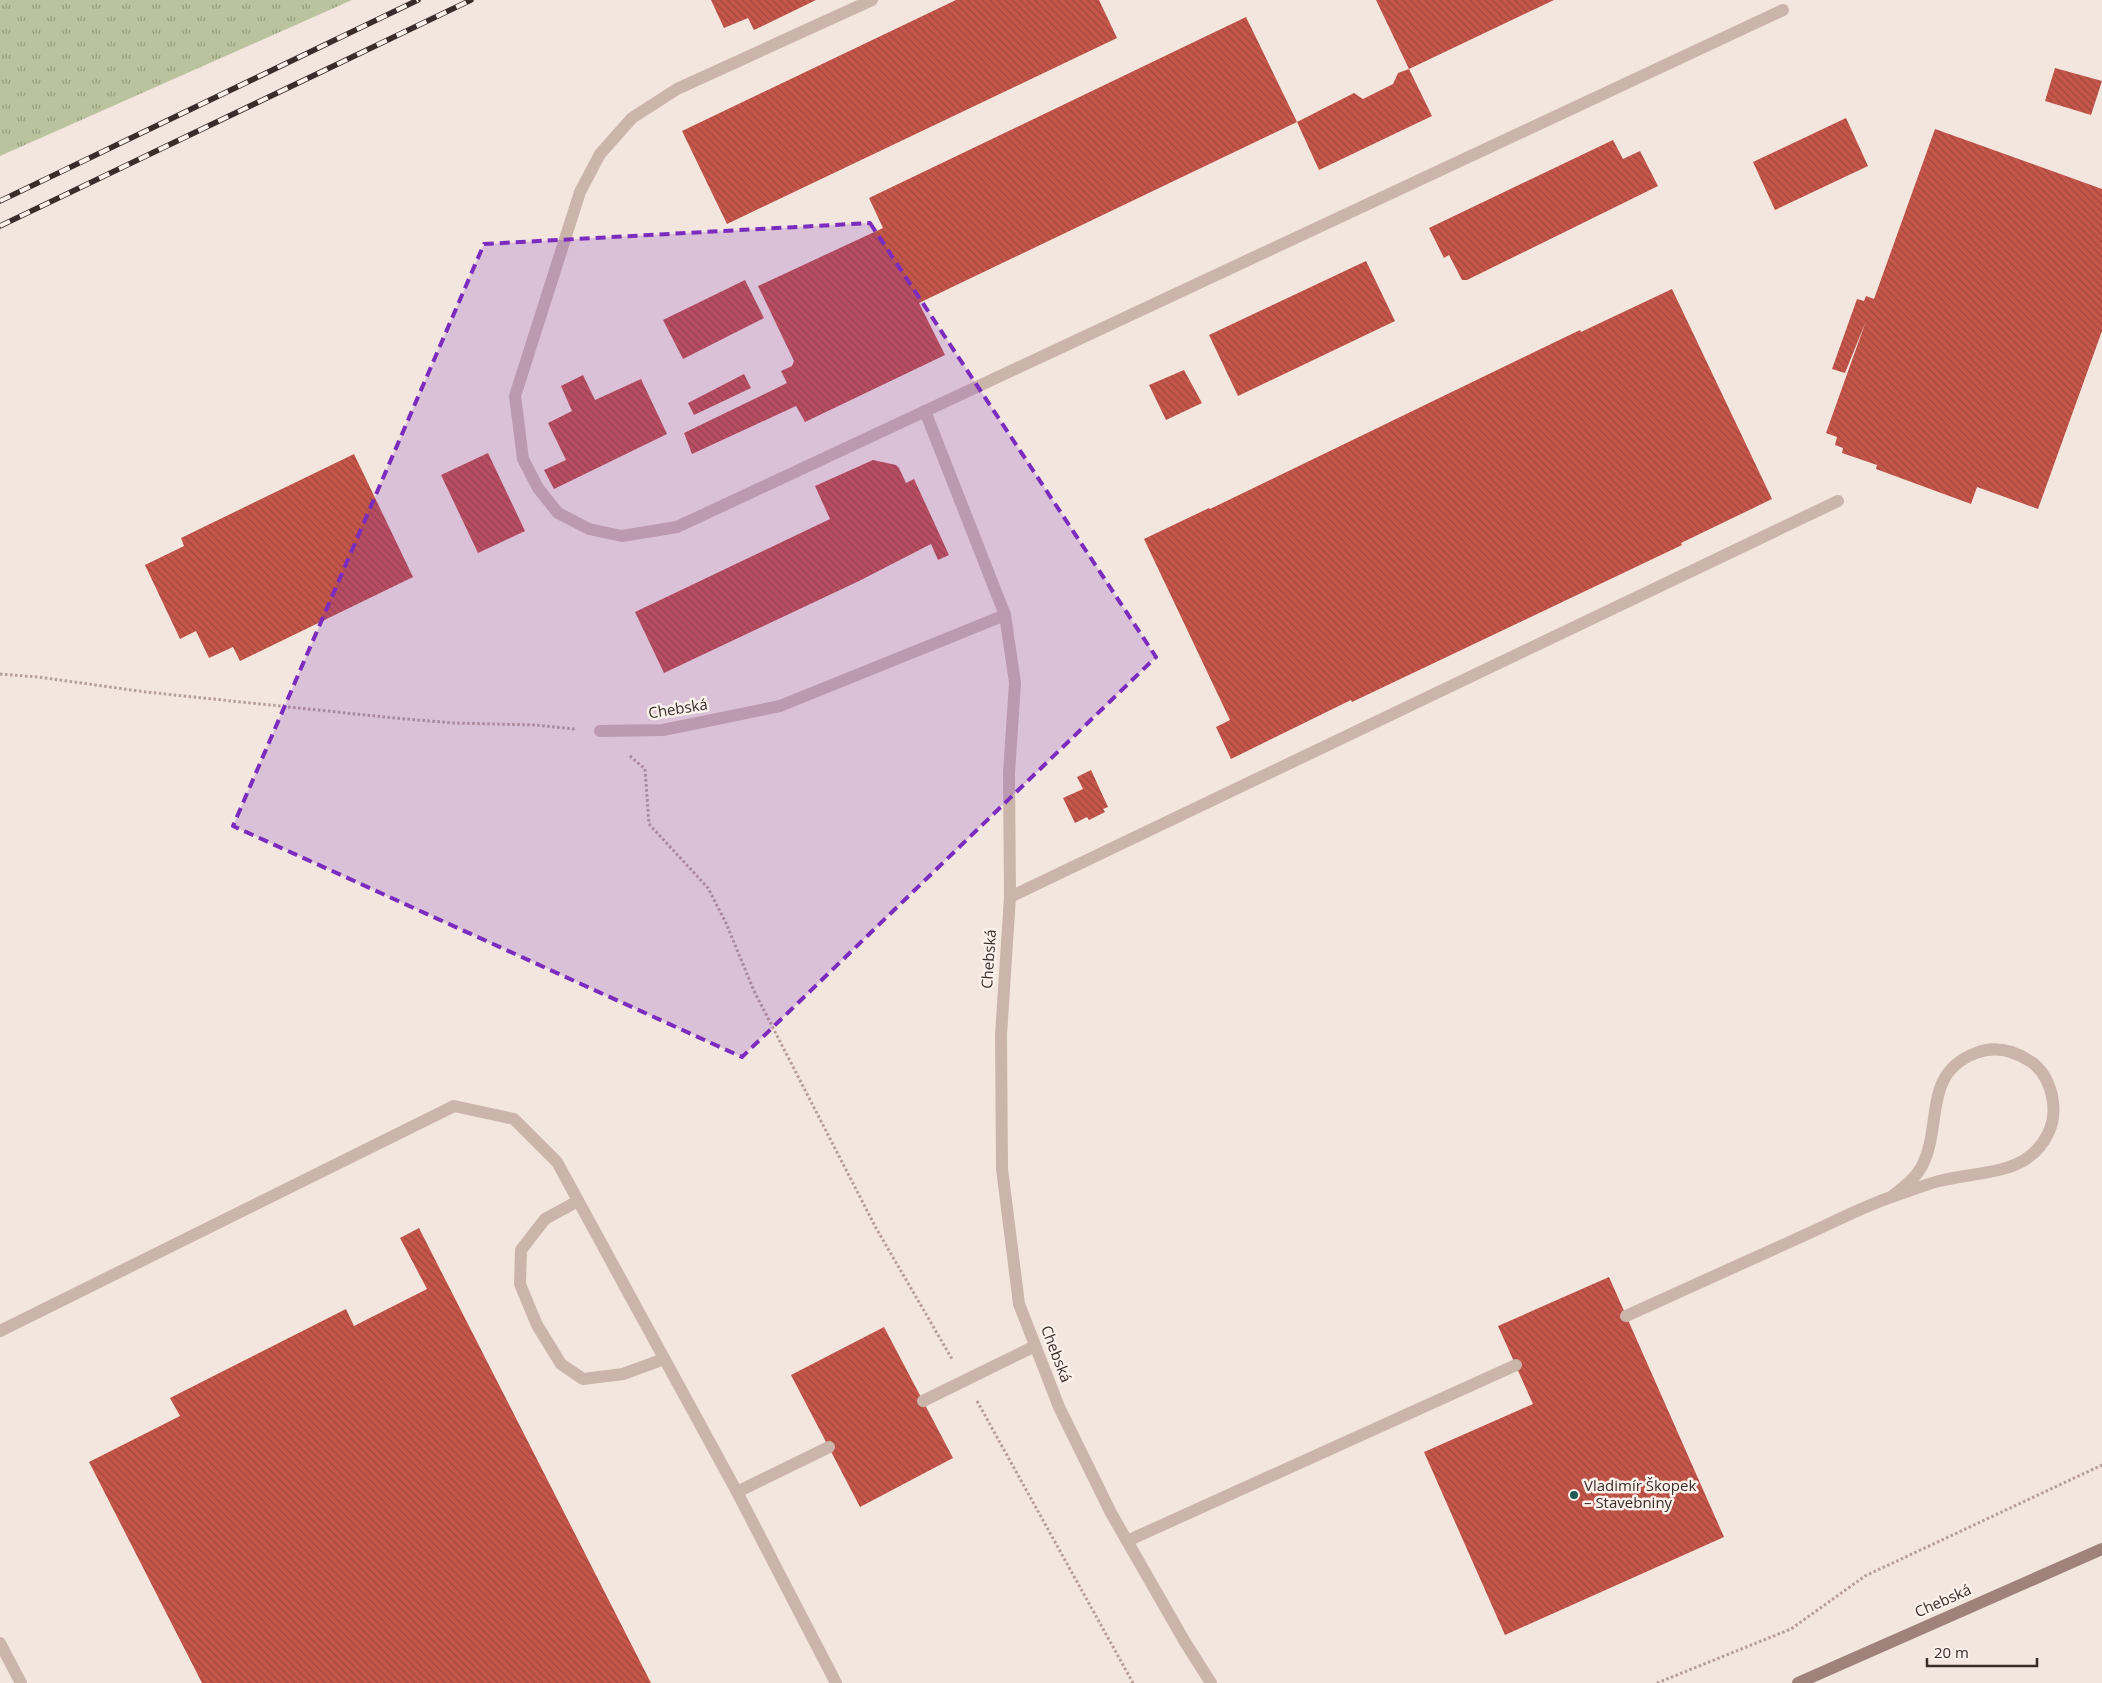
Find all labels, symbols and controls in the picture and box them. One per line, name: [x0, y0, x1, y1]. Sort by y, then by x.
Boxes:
street label: Chebská: [647, 693, 709, 723]
street label: Chebská: [976, 928, 1000, 989]
street label: Chebská: [1037, 1322, 1077, 1385]
place label: Vladimír Škopek – Stavebniny: [1584, 1475, 1696, 1512]
marker: Vladimír Škopek – Stavebniny: [1568, 1489, 1580, 1501]
street label: Chebská: [1911, 1579, 1974, 1621]
scale bar: [1927, 1636, 2037, 1668]
text: 20 m: [1934, 1642, 1969, 1662]

